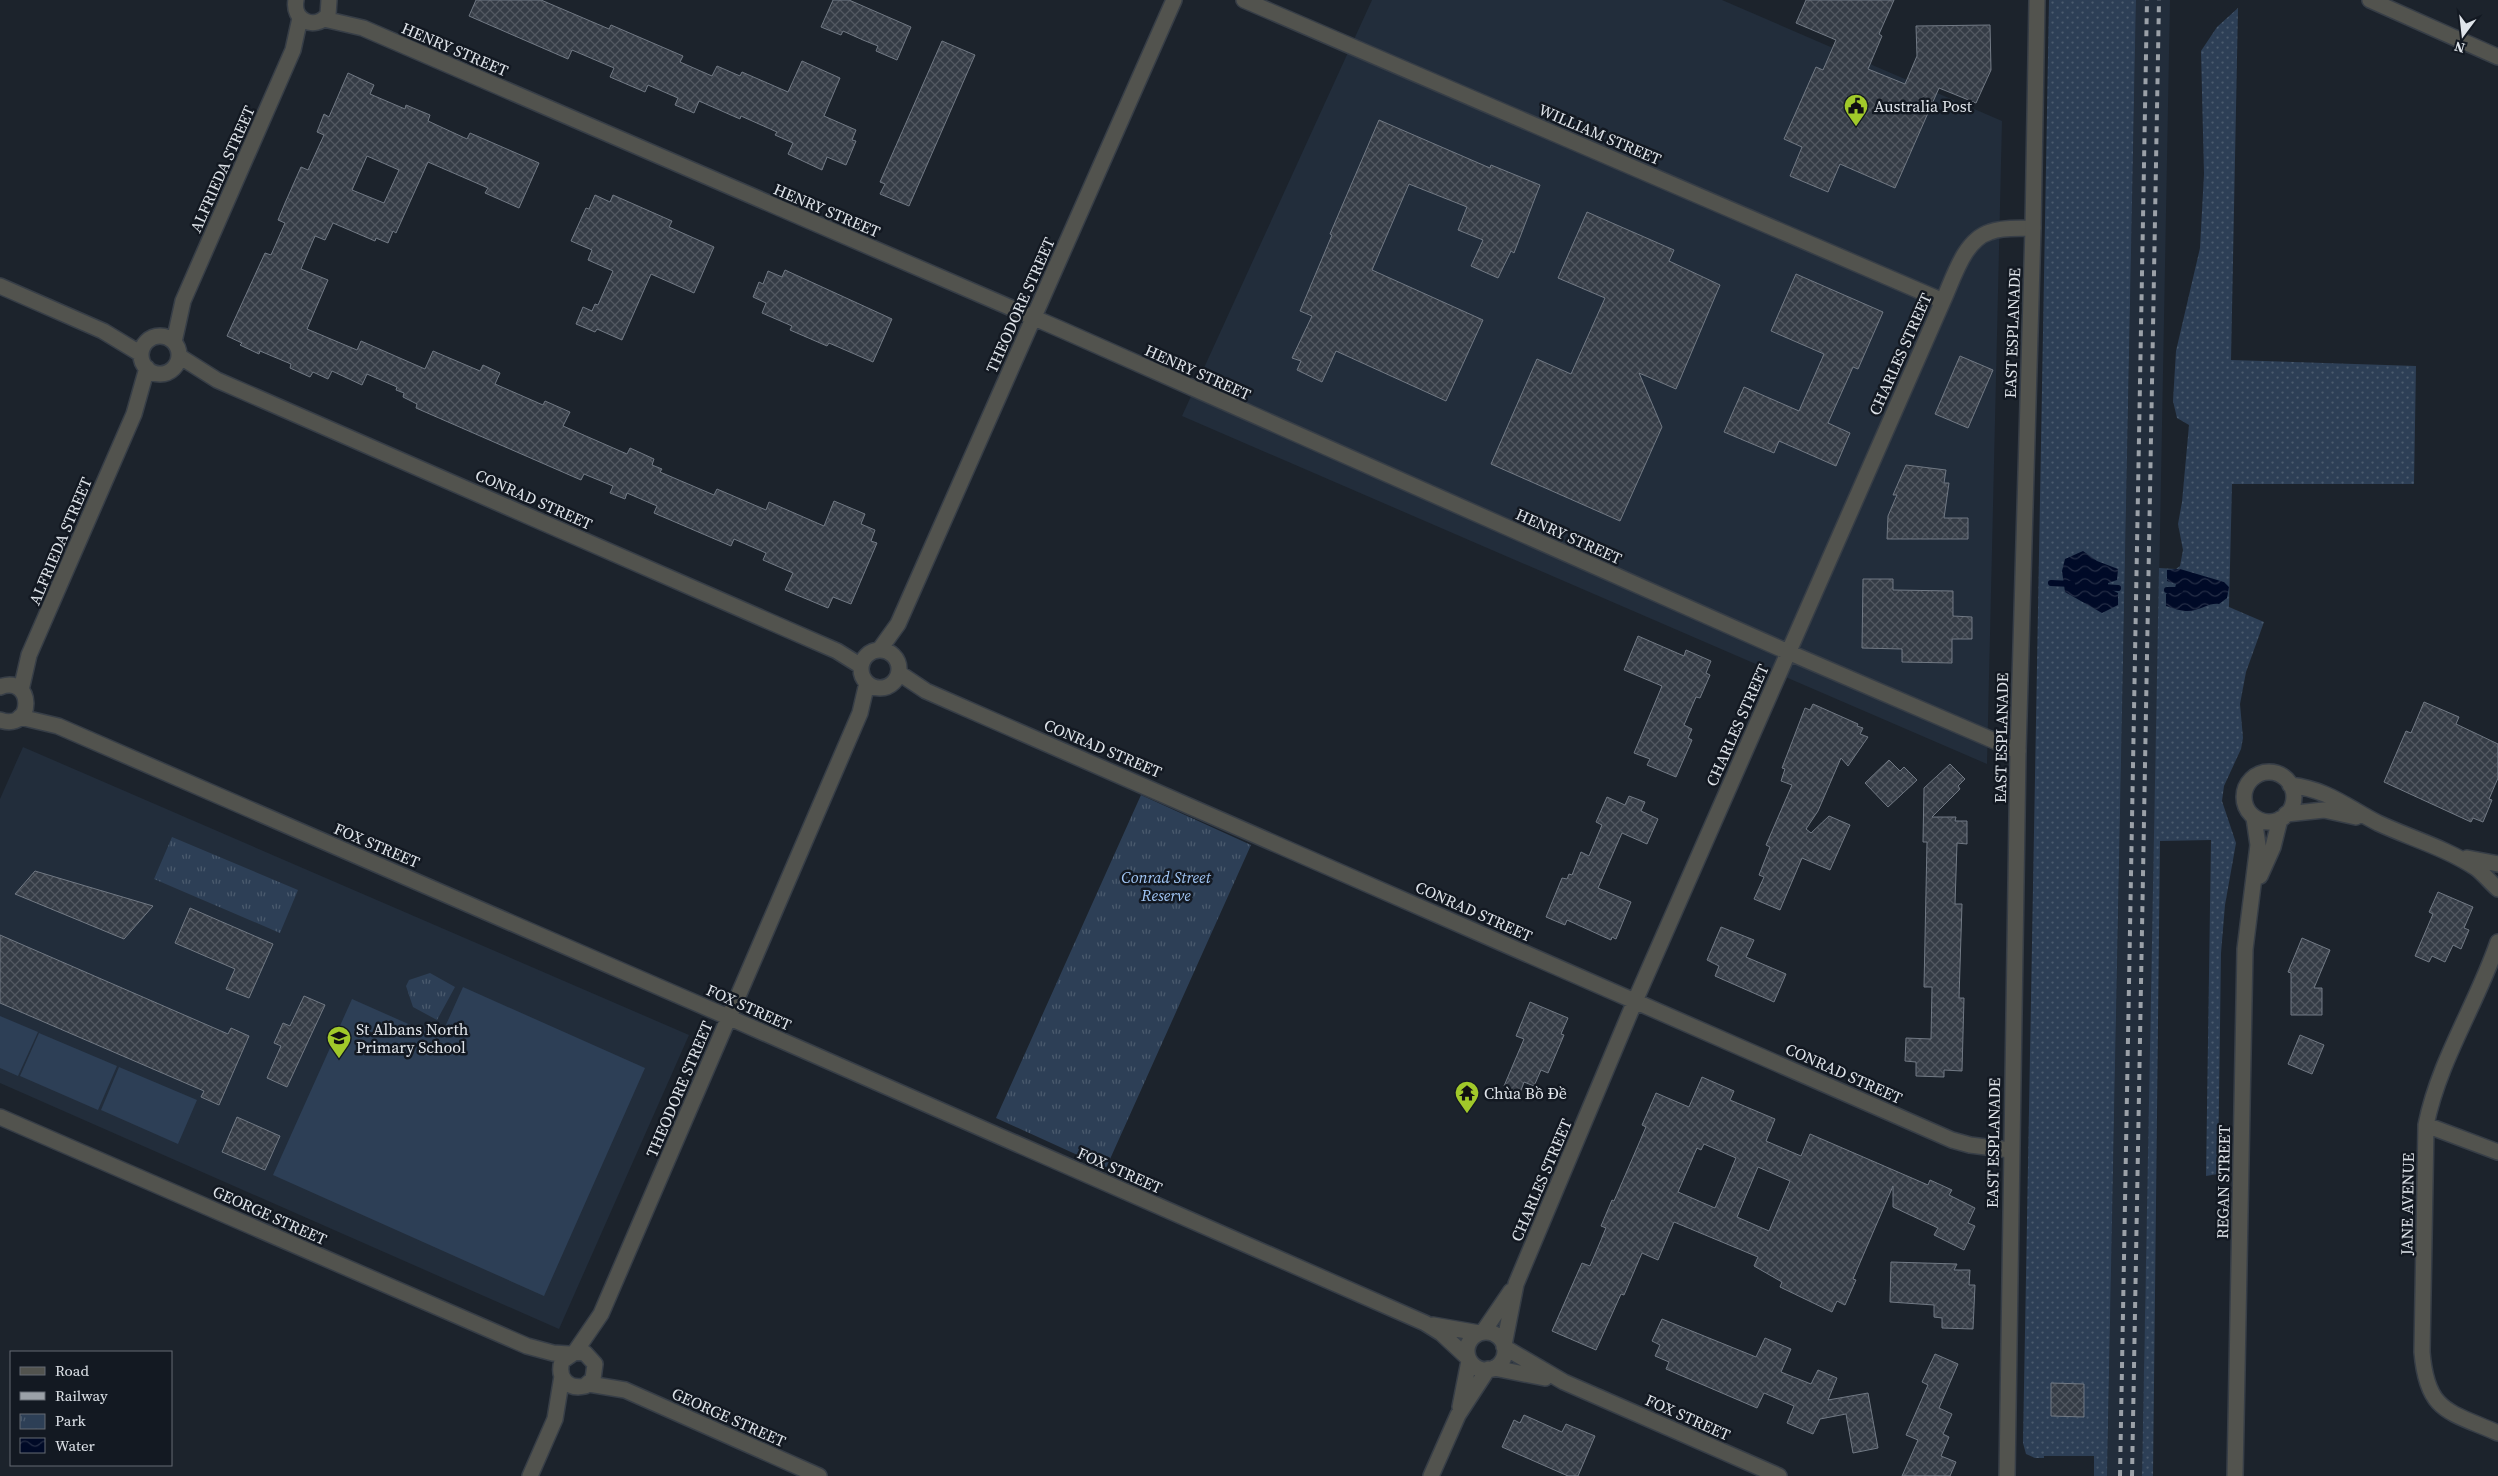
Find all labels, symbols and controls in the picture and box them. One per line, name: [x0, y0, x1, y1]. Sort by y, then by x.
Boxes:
north arrow: [2438, 10, 2488, 60]
street label: HENRY STREET: [398, 17, 512, 82]
text: N: [2452, 37, 2467, 59]
public building icon: Australia Post: [1843, 93, 1869, 127]
place label: Australia Post: [1874, 95, 1973, 117]
street label: WILLIAM STREET: [1535, 98, 1665, 170]
street label: ALFRIEDA STREET: [184, 102, 260, 236]
street label: HENRY STREET: [770, 178, 884, 243]
street label: THEODORE STREET: [980, 233, 1060, 376]
street label: EAST ESPLANADE: [1999, 267, 2025, 399]
street label: CHARLES STREET: [1863, 289, 1937, 419]
street label: HENRY STREET: [1141, 339, 1255, 405]
street label: CONRAD STREET: [472, 463, 596, 535]
street label: ALFRIEDA STREET: [23, 474, 97, 608]
street label: HENRY STREET: [1512, 503, 1626, 569]
street label: CHARLES STREET: [1700, 660, 1774, 790]
street label: EAST ESPLANADE: [1989, 672, 2013, 803]
street label: CONRAD STREET: [1041, 713, 1166, 783]
street label: FOX STREET: [331, 817, 424, 873]
park label: Conrad Street Reserve: [1121, 866, 1211, 906]
street label: CONRAD STREET: [1412, 875, 1536, 947]
street label: FOX STREET: [703, 978, 795, 1036]
street label: THEODORE STREET: [640, 1017, 718, 1161]
place label: St Albans North Primary School: [356, 1018, 469, 1058]
school or university icon: St Albans North Primary School: [326, 1025, 352, 1059]
street label: CONRAD STREET: [1782, 1037, 1906, 1109]
street label: EAST ESPLANADE: [1981, 1077, 2005, 1208]
temple icon: Chùa Bồ Đề: [1454, 1080, 1480, 1114]
place label: Chùa Bồ Đề: [1484, 1082, 1567, 1104]
street label: CHARLES STREET: [1505, 1115, 1577, 1245]
street label: REGAN STREET: [2211, 1125, 2235, 1239]
street label: FOX STREET: [1074, 1141, 1166, 1199]
street label: JANE AVENUE: [2395, 1152, 2419, 1256]
street label: GEORGE STREET: [210, 1180, 331, 1250]
legend: [10, 1351, 172, 1466]
text: Road: [55, 1360, 89, 1381]
street label: GEORGE STREET: [669, 1382, 790, 1452]
text: Railway: [55, 1385, 108, 1406]
street label: FOX STREET: [1642, 1388, 1734, 1446]
text: Park: [55, 1410, 87, 1431]
text: Water: [55, 1435, 96, 1456]

